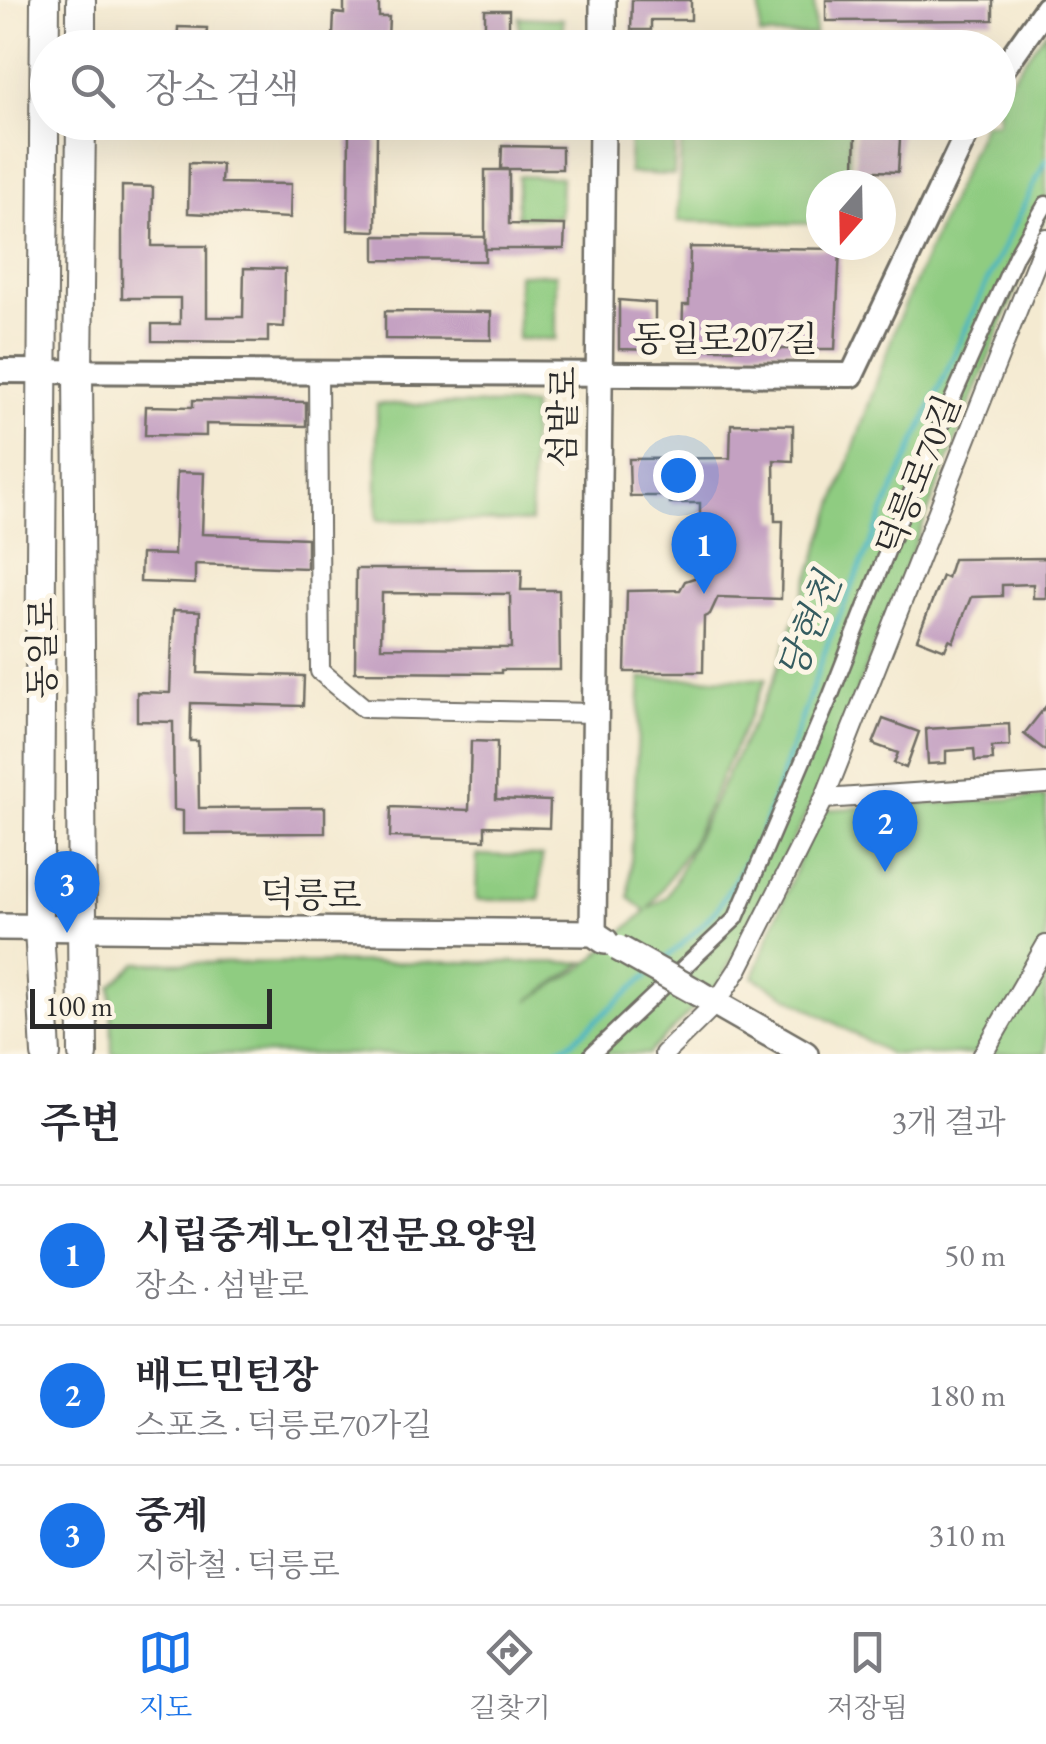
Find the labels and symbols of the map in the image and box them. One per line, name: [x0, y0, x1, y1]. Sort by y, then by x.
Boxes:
north arrow: [806, 170, 896, 260]
street label: 동일로207길: [632, 316, 818, 361]
street label: 섬밭로: [539, 366, 586, 468]
street label: 덕릉로70길: [865, 388, 970, 562]
your location: [653, 450, 704, 501]
pin: 1: [672, 512, 736, 594]
water label: 당현천: [765, 563, 853, 686]
street label: 동일로: [19, 597, 64, 699]
pin: 2: [852, 790, 918, 872]
pin: 3: [34, 850, 100, 933]
street label: 덕릉로: [260, 871, 362, 918]
scale bar: [30, 984, 272, 1028]

